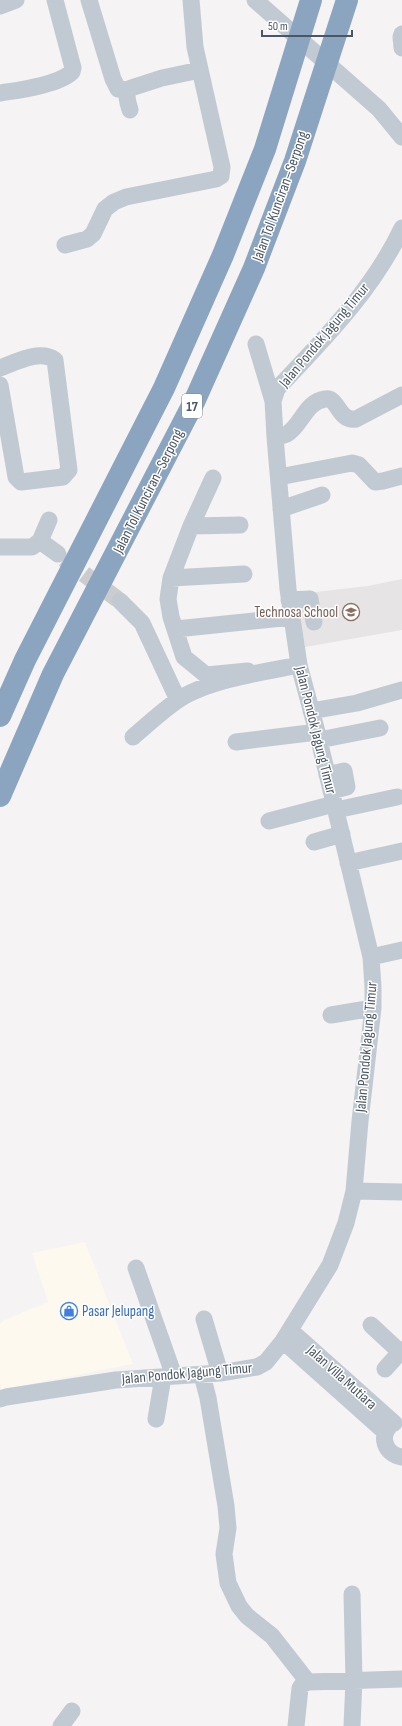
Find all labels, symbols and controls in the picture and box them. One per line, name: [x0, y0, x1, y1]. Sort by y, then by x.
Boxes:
scale bar: [262, 12, 352, 38]
text: 50 m: [268, 19, 288, 34]
street label: Jalan Tol Kunciran–Serpong: [248, 129, 313, 265]
street label: Jalan Pondok Jagung Timur: [274, 279, 374, 392]
road number: 17: [182, 394, 202, 418]
street label: Jalan Tol Kunciran–Serpong: [108, 426, 188, 557]
school or university icon: Technosa School: [341, 602, 361, 622]
place label: Technosa School: [254, 603, 338, 622]
street label: Jalan Pondok Jagung Timur: [290, 663, 341, 797]
street label: Jalan Pondok Jagung Timur: [351, 980, 382, 1114]
shop icon: Pasar Jelupang: [59, 1301, 79, 1321]
place label: Pasar Jelupang: [82, 1302, 154, 1321]
street label: Jalan Villa Mutiara: [302, 1340, 381, 1414]
street label: Jalan Pondok Jagung Timur: [120, 1358, 254, 1389]

